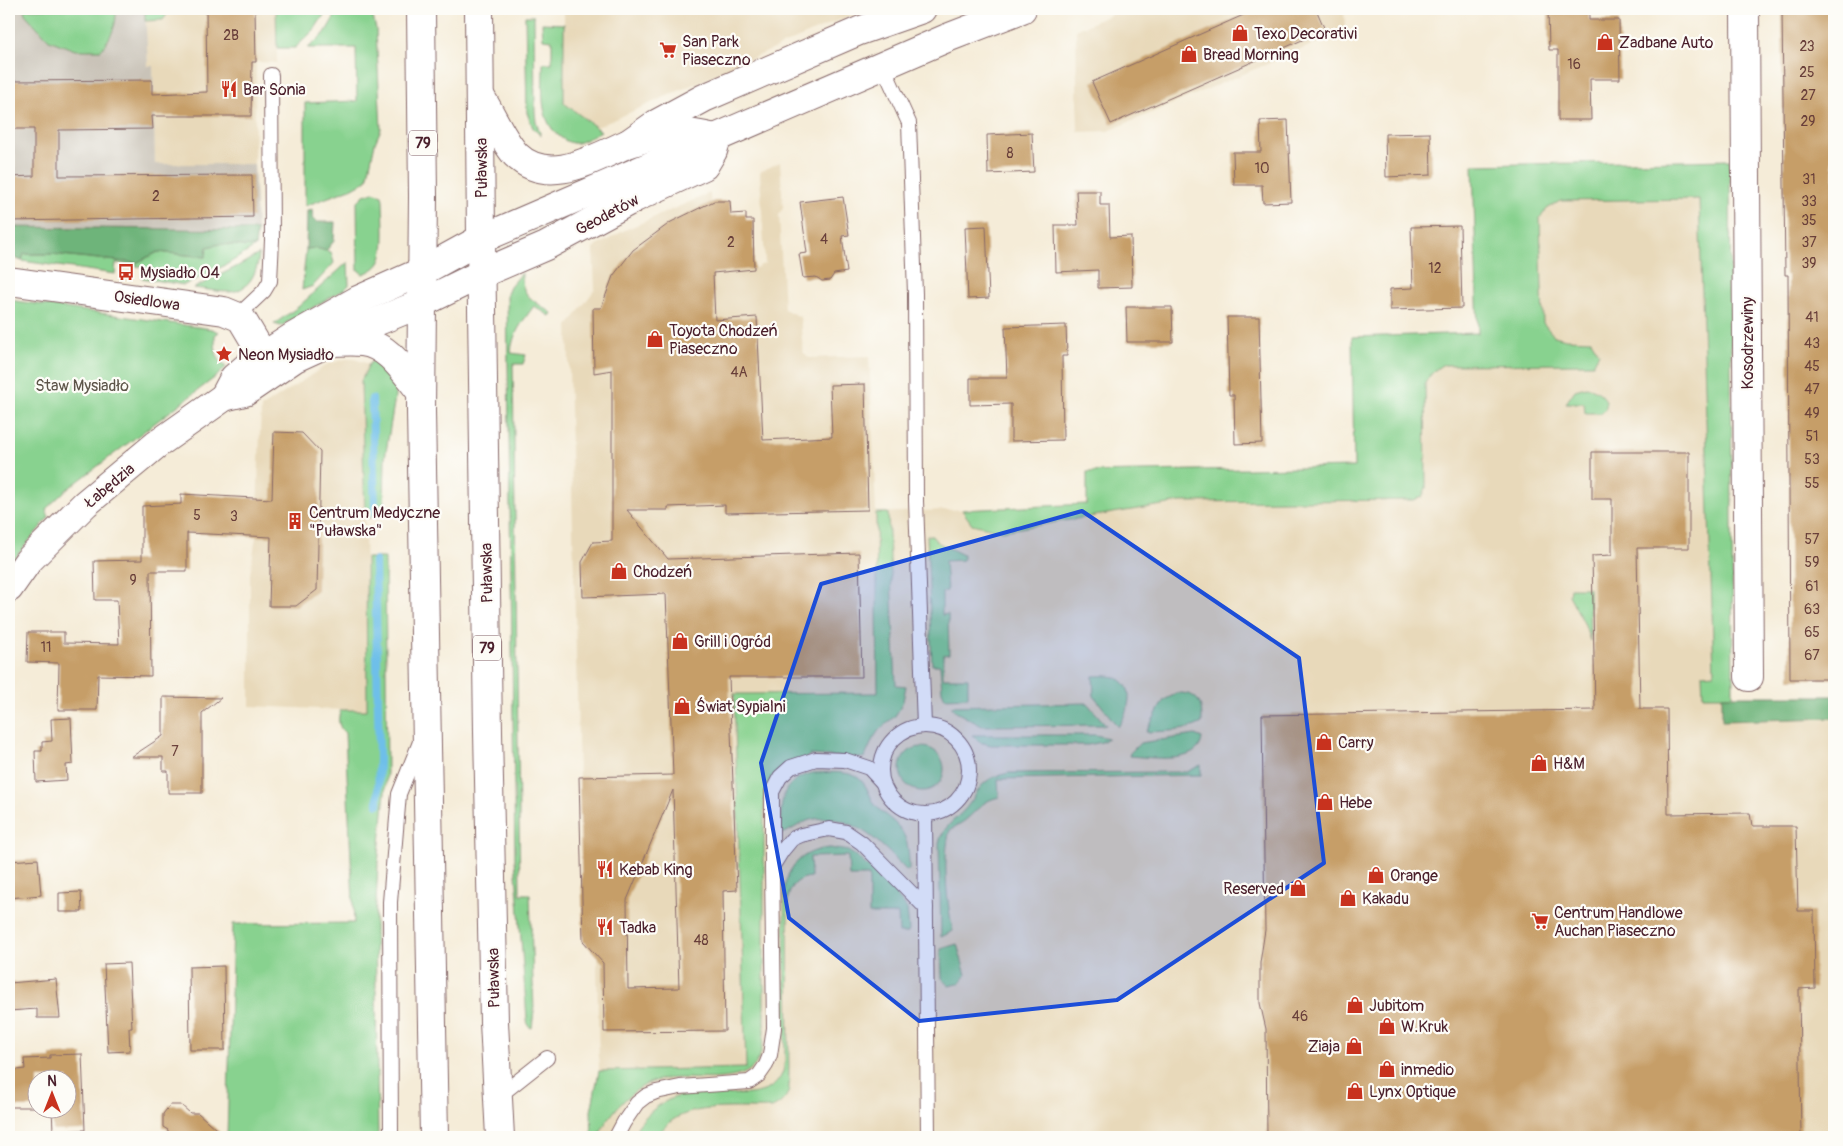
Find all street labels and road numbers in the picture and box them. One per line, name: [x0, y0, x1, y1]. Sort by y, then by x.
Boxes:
road number: 79: [409, 130, 437, 156]
street label: Puławska: [472, 138, 492, 198]
street label: Geodetów: [572, 190, 643, 240]
street label: Osiedlowa: [113, 286, 181, 316]
street label: Kosodrzewiny: [1738, 296, 1758, 389]
street label: Łabędzia: [80, 459, 139, 513]
street label: Puławska: [476, 543, 498, 603]
road number: 79: [473, 636, 501, 660]
street label: Puławska: [483, 948, 505, 1008]

